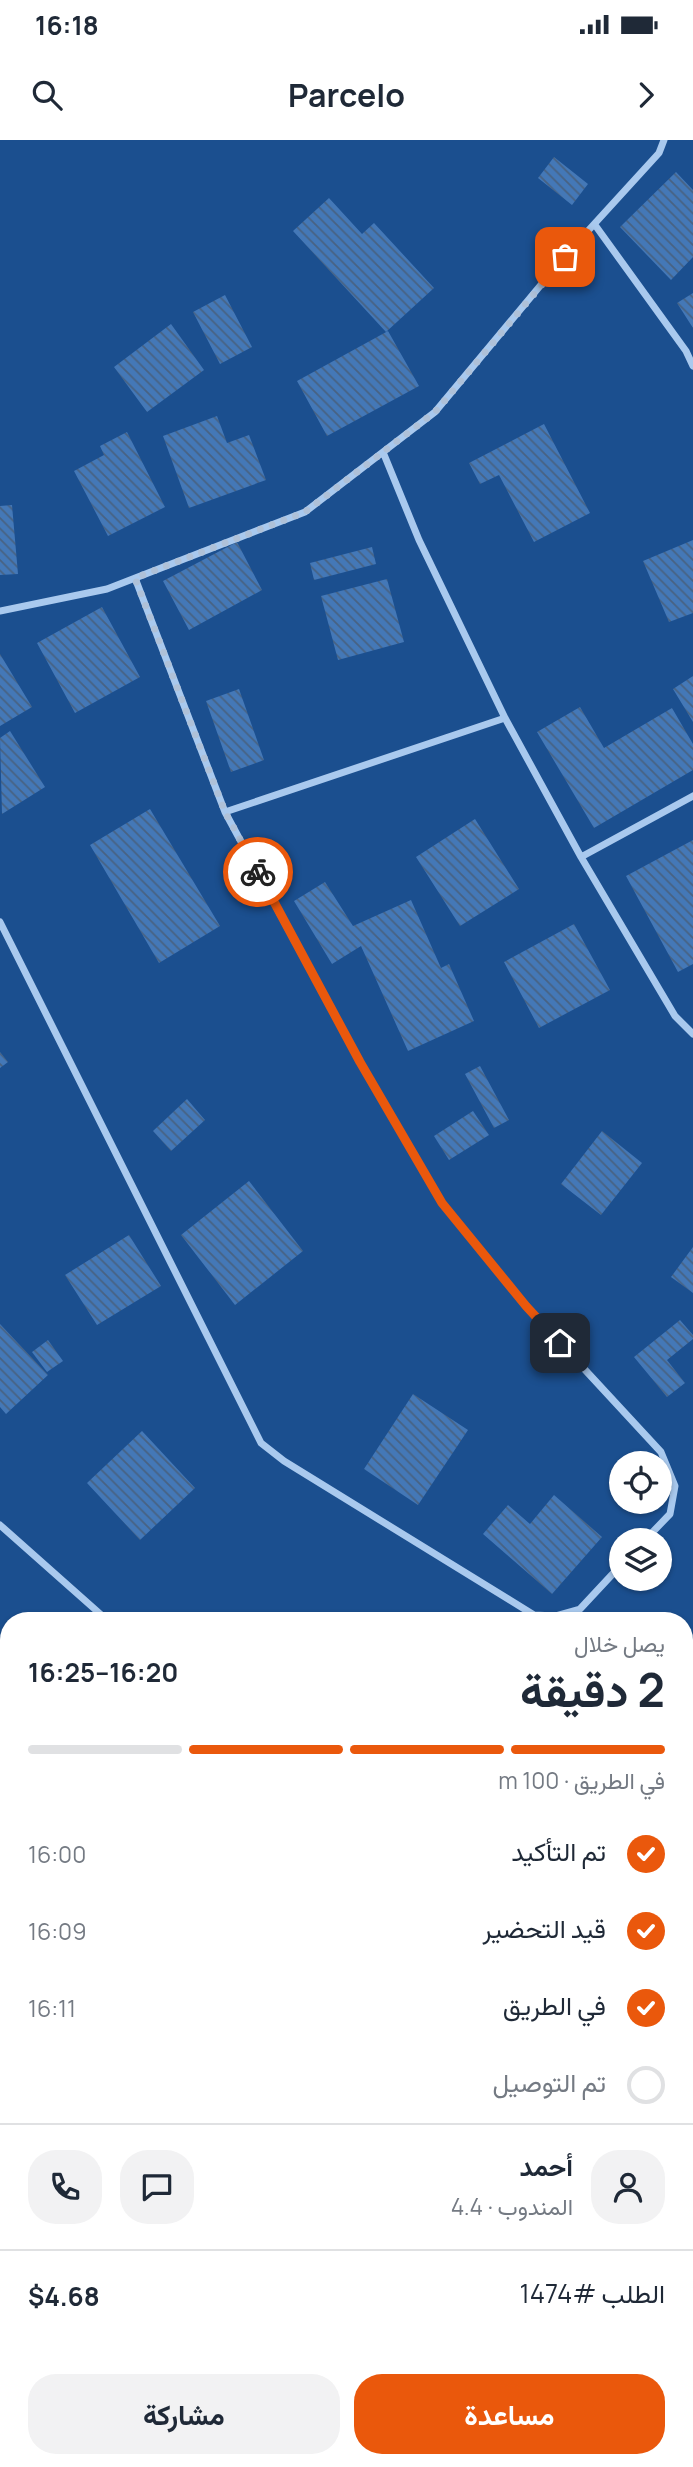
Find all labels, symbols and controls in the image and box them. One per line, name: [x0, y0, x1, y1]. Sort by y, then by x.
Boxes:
text: 16:18: [35, 7, 99, 43]
text: Parcelo: [288, 73, 405, 117]
icon: search: [28, 76, 66, 114]
icon: forward: [627, 76, 665, 114]
pin: [535, 227, 595, 287]
icon: bag: [546, 238, 584, 276]
courier: [223, 837, 293, 907]
icon: bike: [239, 853, 277, 891]
pin: [530, 1313, 590, 1373]
icon: home: [541, 1324, 579, 1362]
map controls: [609, 1451, 672, 1591]
button: locate: [609, 1451, 672, 1514]
button: layers: [609, 1528, 672, 1591]
text: يصل خلال: [574, 1627, 665, 1659]
text: 16:20–16:25: [28, 1654, 178, 1690]
text: 2 دقيقة: [520, 1658, 665, 1721]
text: في الطريق · 100 m: [498, 1764, 665, 1796]
text: تم التأكيد: [511, 1833, 606, 1869]
icon: check: [627, 1835, 665, 1873]
text: 16:00: [28, 1838, 86, 1870]
text: قيد التحضير: [482, 1910, 606, 1946]
icon: check: [627, 1912, 665, 1950]
text: 16:09: [28, 1915, 86, 1947]
text: في الطريق: [503, 1987, 606, 2023]
icon: check: [627, 1989, 665, 2027]
text: 16:11: [28, 1992, 76, 2024]
text: تم التوصيل: [492, 2064, 606, 2100]
text: أحمد: [520, 2148, 573, 2184]
button: phone: [28, 2150, 102, 2224]
button: chat: [120, 2150, 194, 2224]
button: person: [591, 2150, 665, 2224]
text: المندوب · 4.4: [451, 2190, 573, 2222]
text: الطلب #1474: [520, 2275, 665, 2311]
text: $4.68: [28, 2278, 100, 2314]
button: مشاركة: [28, 2374, 340, 2454]
button: مساعدة: [354, 2374, 665, 2454]

